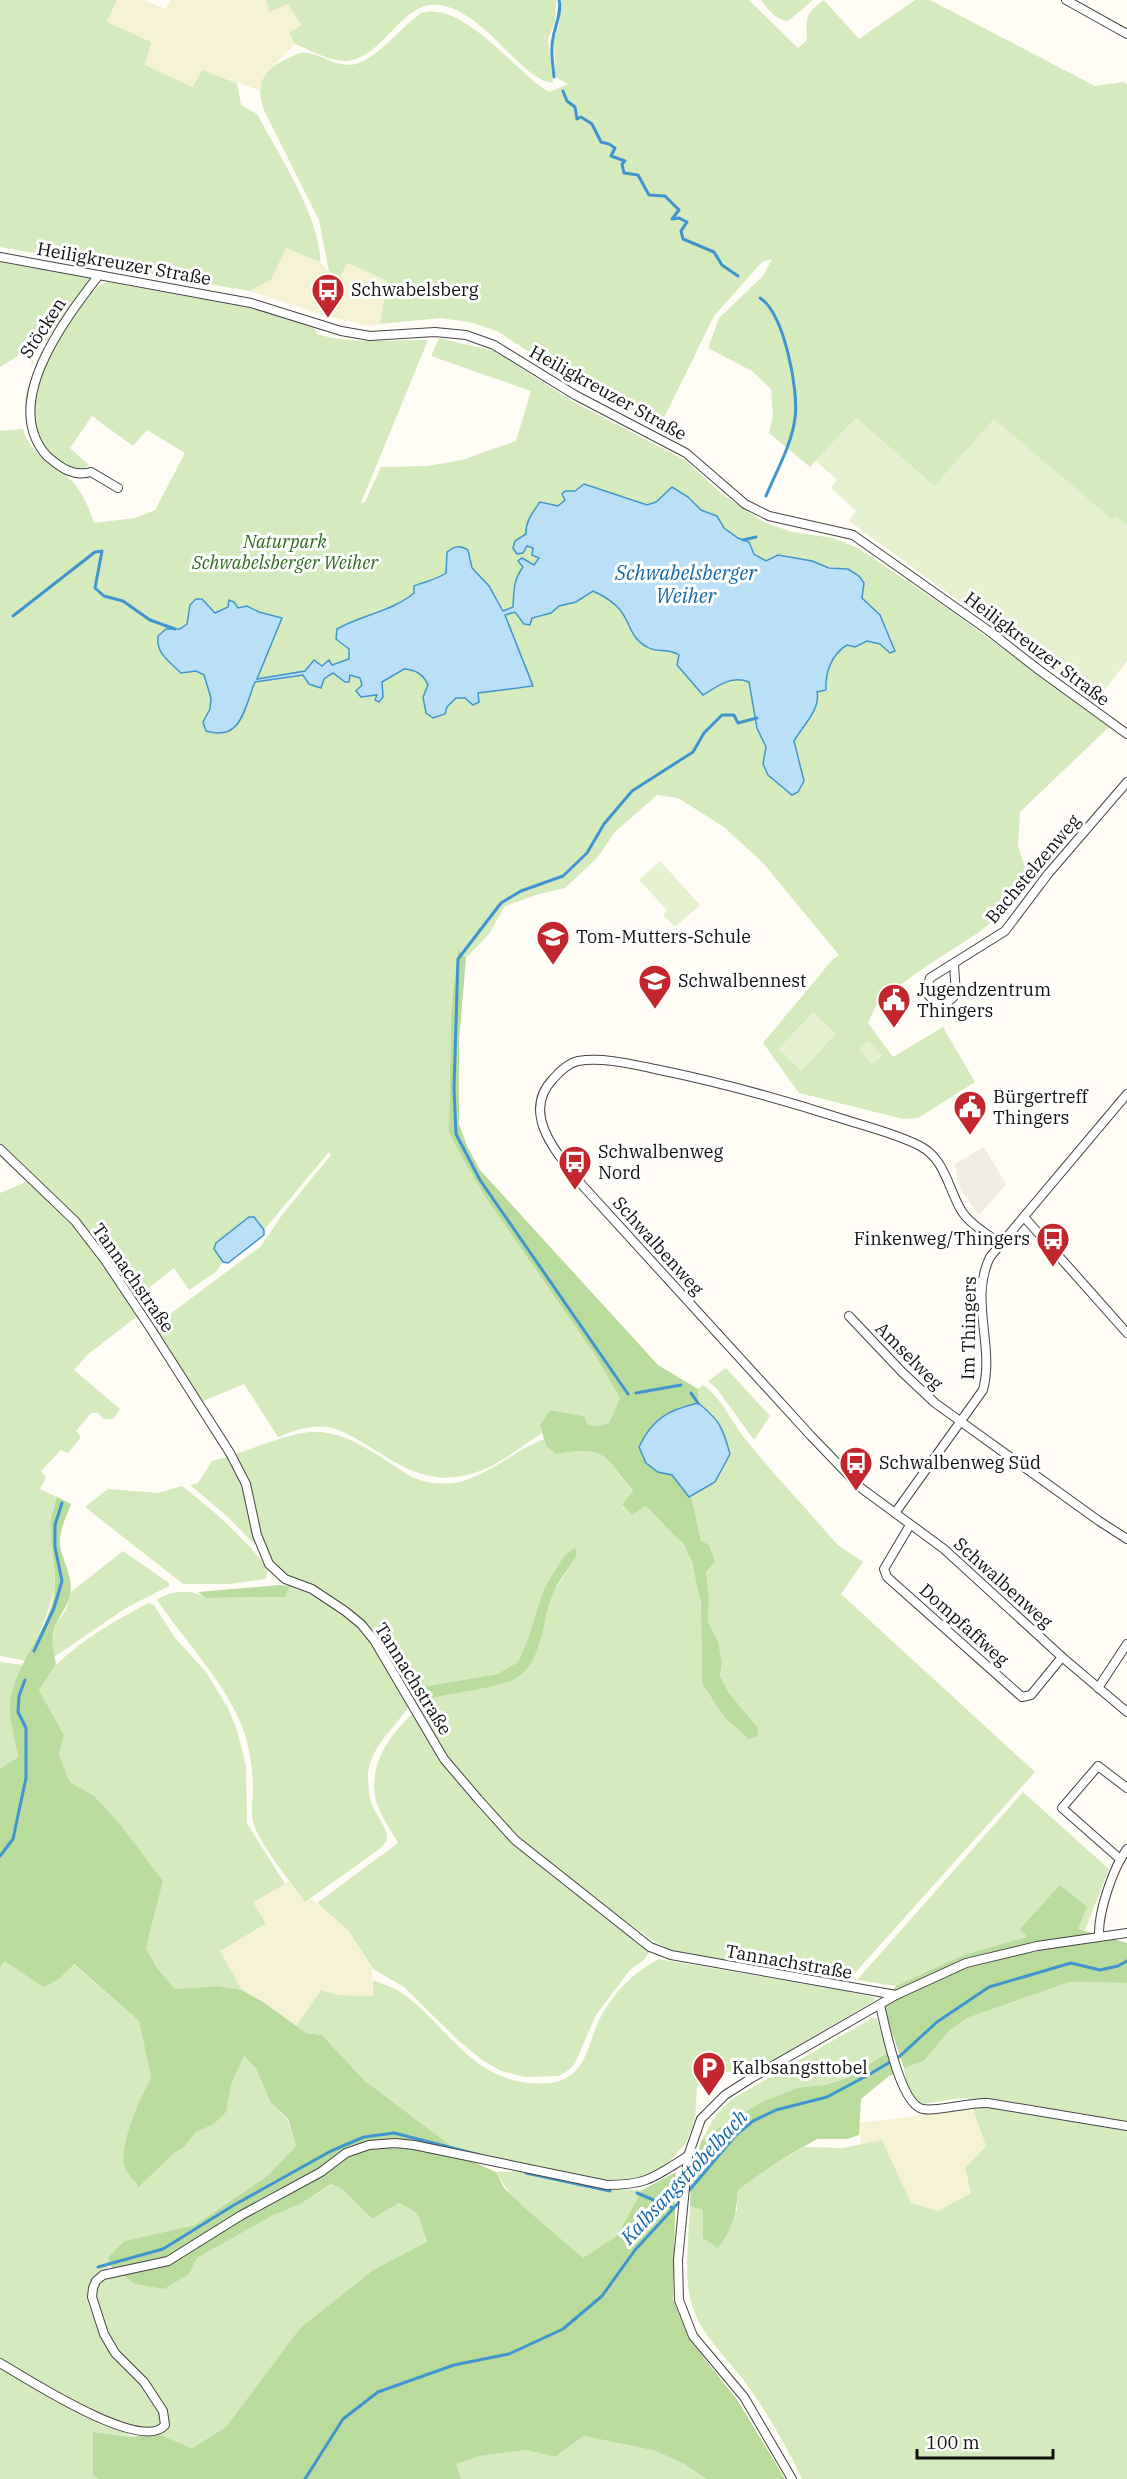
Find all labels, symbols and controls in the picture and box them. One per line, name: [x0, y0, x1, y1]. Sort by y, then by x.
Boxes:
street label: Heiligkreuzer Straße: [35, 237, 213, 290]
bus stop icon: Schwabelsberg: [310, 272, 346, 319]
place label: Schwabelsberg: [351, 278, 479, 301]
street label: Stöcken: [14, 293, 71, 362]
street label: Heiligkreuzer Straße: [526, 340, 691, 445]
park label: Naturpark Schwabelsberger Weiher: [191, 530, 379, 574]
water label: Schwabelsberger Weiher: [614, 559, 758, 609]
street label: Heiligkreuzer Straße: [960, 586, 1115, 711]
street label: Bachstelzenweg: [980, 809, 1085, 928]
school or university icon: Tom-Mutters-Schule: [535, 919, 571, 966]
place label: Tom-Mutters-Schule: [576, 925, 751, 948]
school or university icon: Schwalbennest: [637, 963, 673, 1010]
place label: Schwalbennest: [678, 969, 806, 992]
place label: Jugendzentrum Thingers: [917, 978, 1051, 1022]
public building icon: Jugendzentrum Thingers: [876, 982, 912, 1029]
place label: Bürgertreff Thingers: [993, 1085, 1090, 1129]
public building icon: Bürgertreff Thingers: [952, 1089, 988, 1136]
place label: Schwalbenweg Nord: [598, 1140, 723, 1184]
bus stop icon: Schwalbenweg Nord: [557, 1144, 593, 1191]
street label: Schwalbenweg: [608, 1191, 709, 1300]
street label: Tannachstraße: [87, 1219, 180, 1337]
bus stop icon: Finkenweg/Thingers: [1035, 1221, 1071, 1268]
place label: Finkenweg/Thingers: [854, 1227, 1030, 1250]
street label: Im Thingers: [956, 1276, 981, 1380]
street label: Amselweg: [871, 1317, 948, 1395]
bus stop icon: Schwalbenweg Süd: [838, 1445, 874, 1492]
place label: Schwalbenweg Süd: [879, 1451, 1041, 1474]
street label: Schwalbenweg: [949, 1532, 1058, 1633]
street label: Dompfaffweg: [915, 1578, 1014, 1671]
street label: Tannachstraße: [370, 1618, 457, 1739]
street label: Tannachstraße: [724, 1939, 854, 1984]
parking icon: Kalbsangsttobel: [691, 2050, 727, 2097]
place label: Kalbsangsttobel: [732, 2056, 868, 2079]
water label: Kalbsangsttobelbach: [613, 2103, 753, 2251]
scale bar: [917, 2422, 1054, 2460]
text: 100 m: [926, 2431, 980, 2454]

